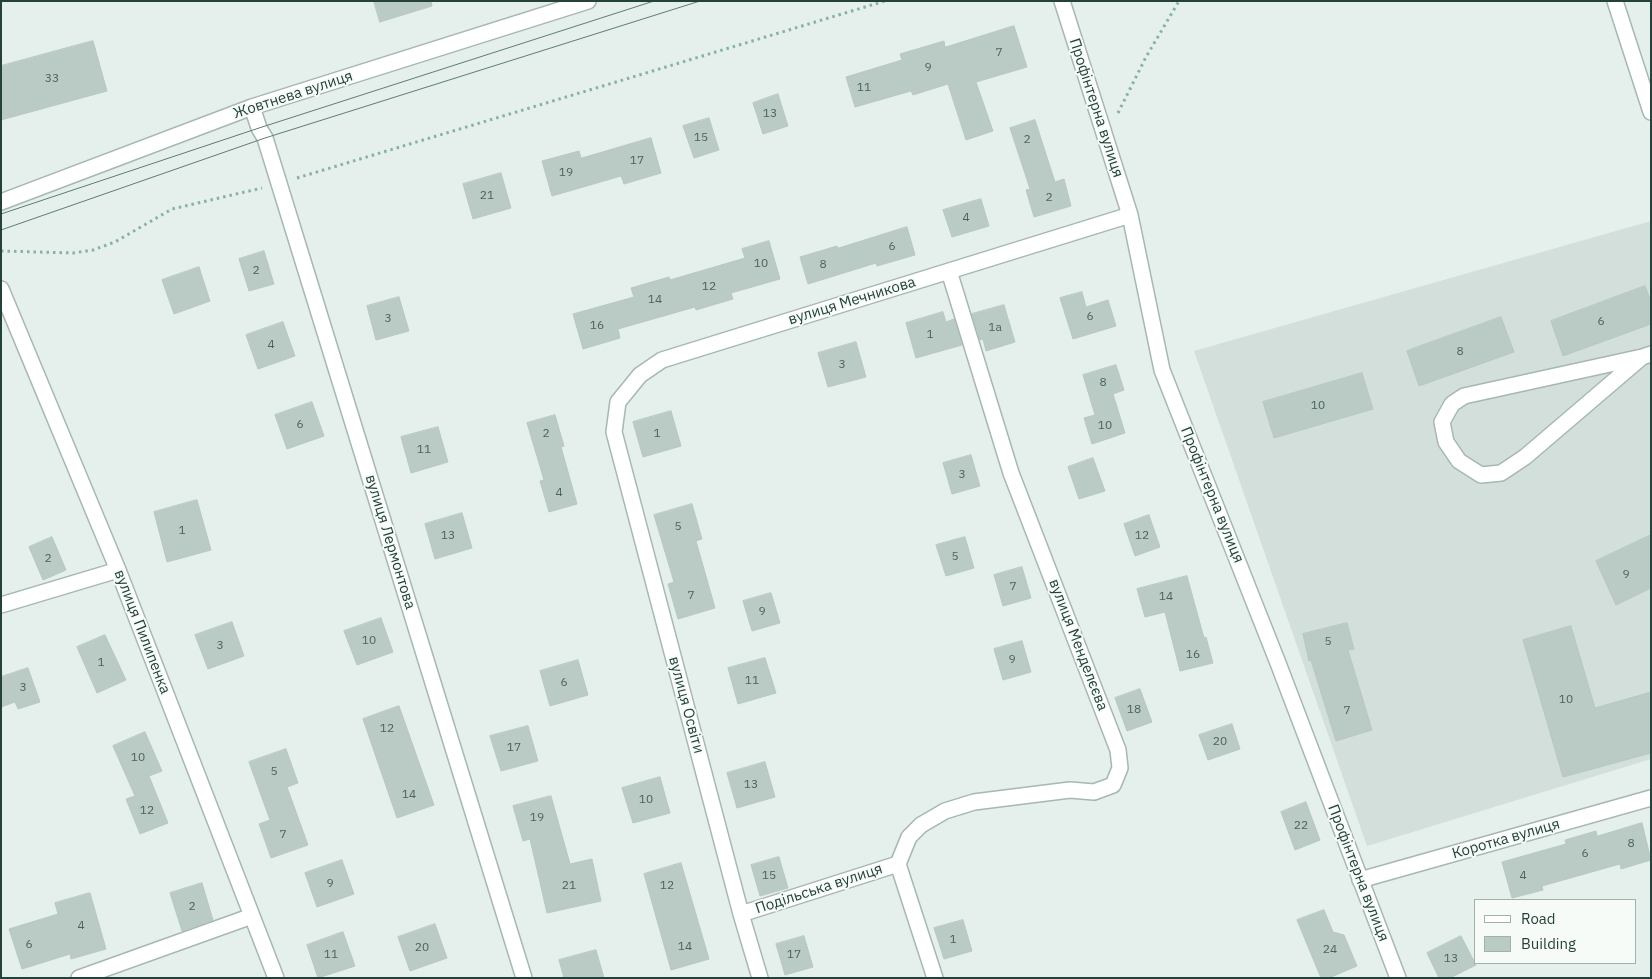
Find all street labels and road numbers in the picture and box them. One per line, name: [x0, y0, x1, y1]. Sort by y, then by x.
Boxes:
street label: Профінтерна вулиця: [1065, 36, 1127, 180]
street label: Жовтнева вулиця: [231, 67, 355, 123]
street label: вулиця Мечникова: [786, 273, 918, 329]
street label: Профінтерна вулиця: [1176, 424, 1248, 566]
street label: вулиця Лермонтова: [361, 473, 419, 611]
street label: вулиця Пилипенка: [110, 567, 174, 697]
street label: вулиця Менделєєва: [1045, 577, 1111, 713]
street label: вулиця Освіти: [664, 655, 708, 755]
street label: Профінтерна вулиця: [1324, 802, 1392, 944]
street label: Коротка вулиця: [1450, 815, 1562, 863]
street label: Подільська вулиця: [753, 860, 885, 918]

